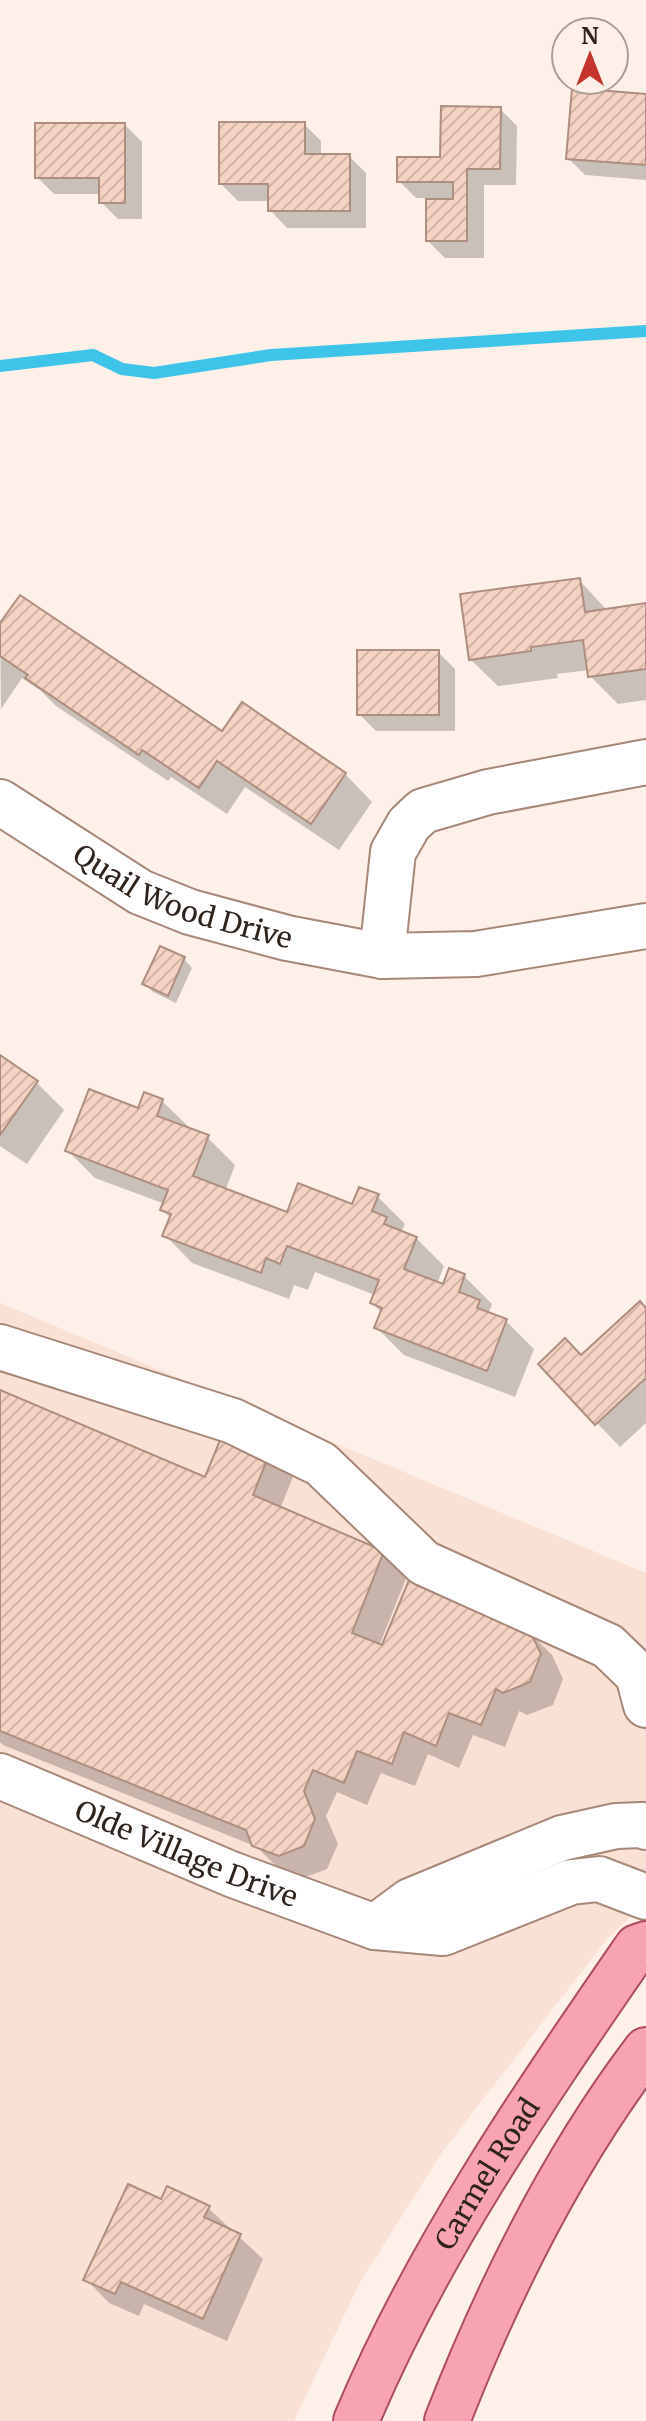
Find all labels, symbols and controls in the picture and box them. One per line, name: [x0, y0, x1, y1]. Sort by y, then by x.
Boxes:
north arrow: [550, 16, 630, 96]
text: N: [581, 22, 599, 50]
street label: Quail Wood Drive: [66, 836, 296, 957]
street label: Olde Village Drive: [70, 1792, 303, 1915]
street label: Carmel Road: [427, 2091, 548, 2256]

